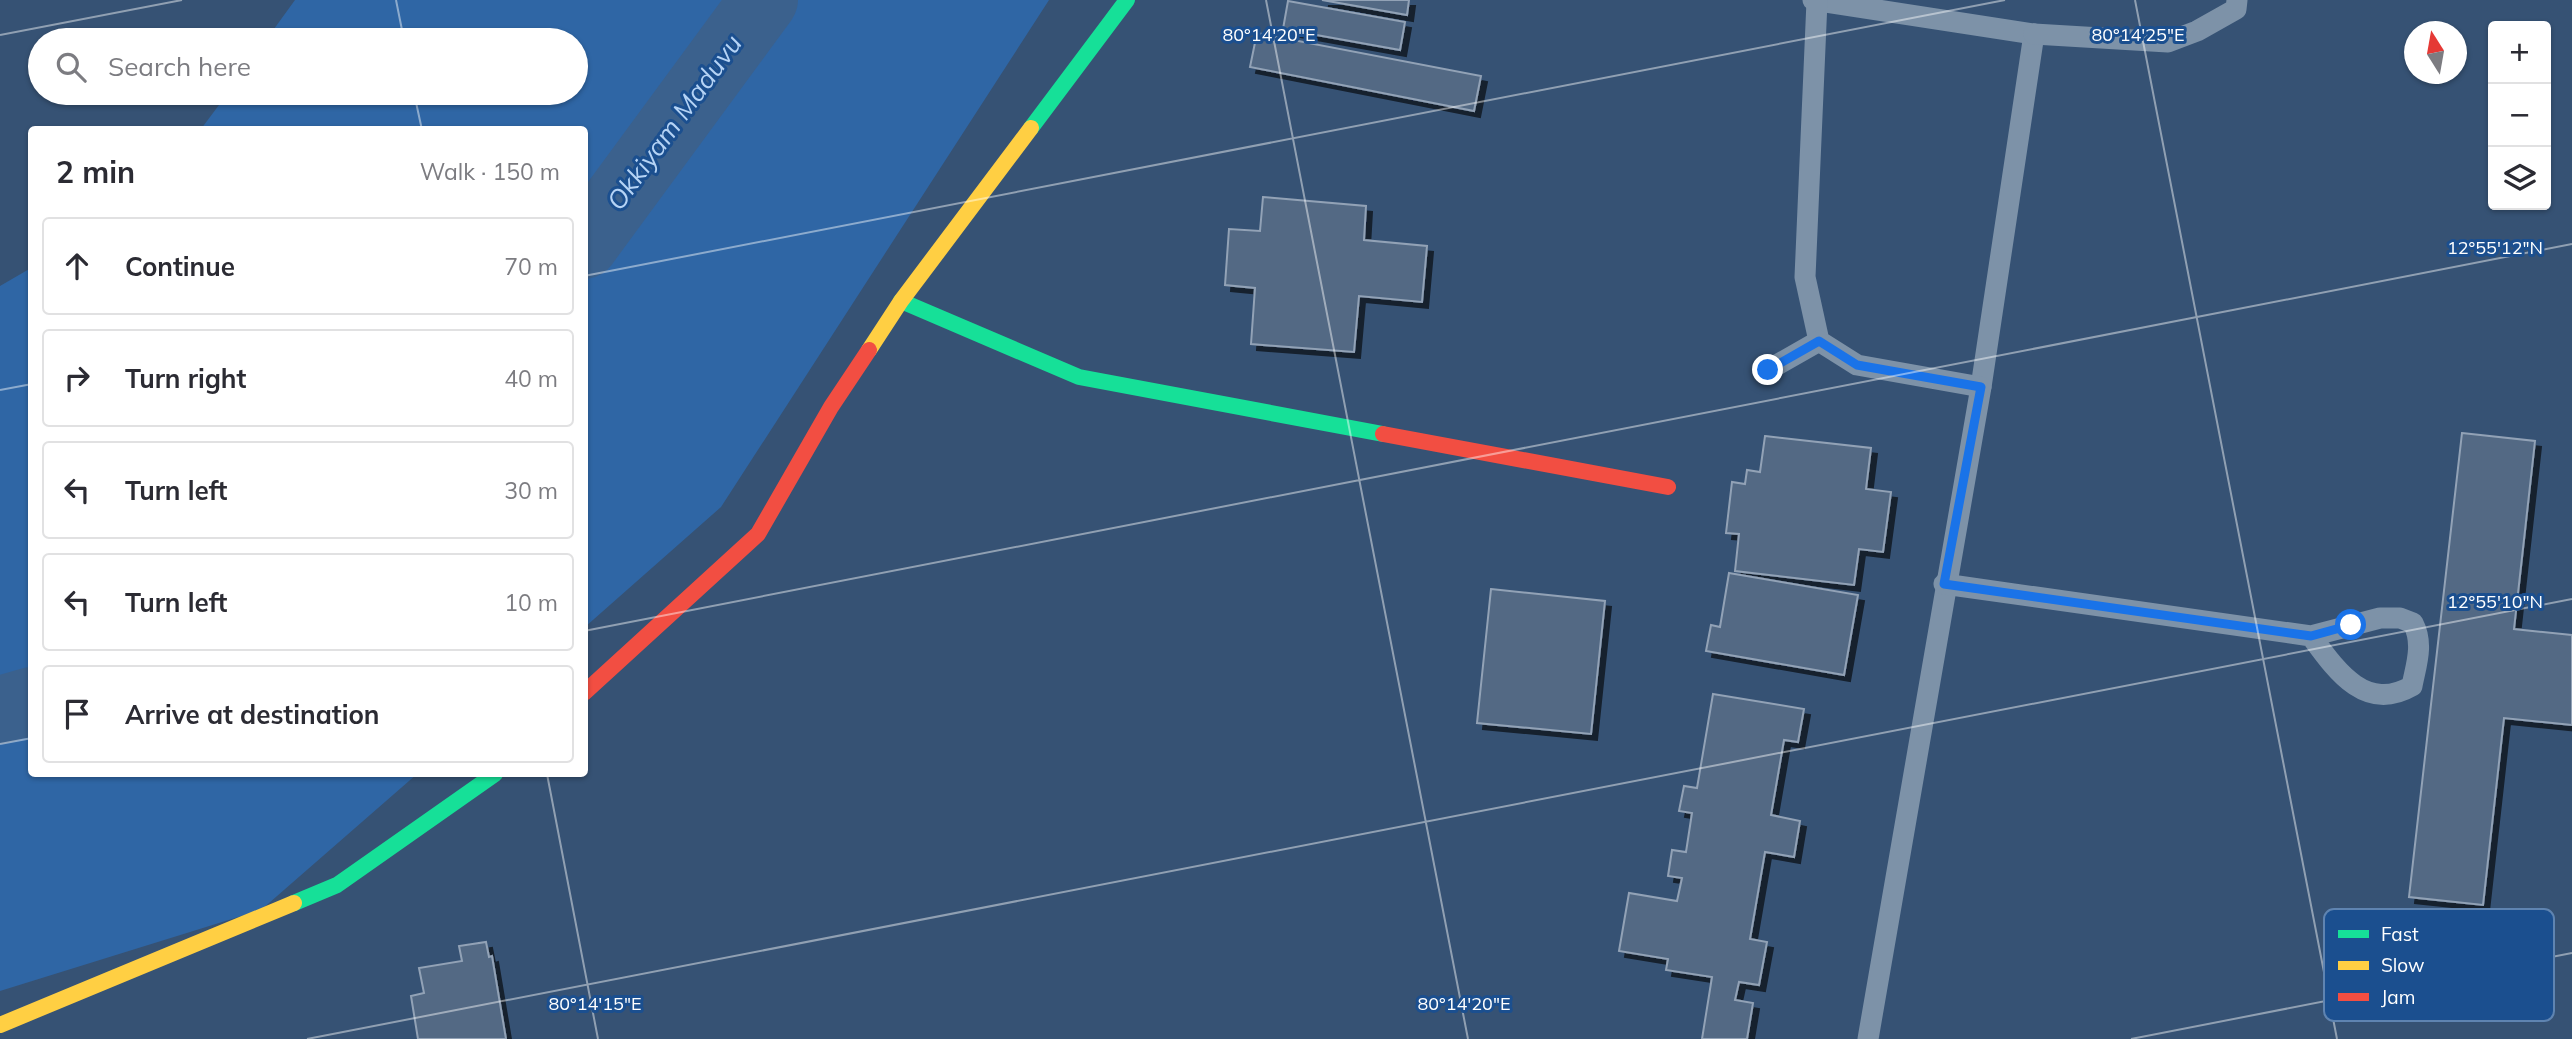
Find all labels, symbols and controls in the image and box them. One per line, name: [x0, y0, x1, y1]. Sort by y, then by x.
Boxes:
north arrow: [2404, 21, 2467, 84]
map controls: [2488, 21, 2551, 210]
button: +: [2488, 21, 2551, 84]
text: 80°14'20"E: [1222, 23, 1316, 46]
text: 80°14'25"E: [2091, 23, 2185, 46]
search box: [28, 28, 588, 105]
water label: Okkiyam Maduvu: [599, 28, 749, 216]
icon: search: [52, 48, 90, 86]
text: Search here: [108, 50, 251, 83]
button: −: [2488, 84, 2551, 147]
button: layers: [2488, 147, 2551, 210]
text: 2 min: [56, 153, 135, 191]
text: Walk · 150 m: [420, 157, 560, 186]
text: 12°55'12"N: [2447, 236, 2543, 259]
icon: ahead: [58, 247, 96, 285]
text: Continue: [125, 250, 235, 283]
text: 70 m: [504, 252, 558, 281]
route end: [1752, 354, 1783, 385]
icon: right: [58, 359, 96, 397]
text: Turn right: [125, 362, 246, 395]
text: 40 m: [504, 364, 558, 393]
icon: left: [58, 471, 96, 509]
text: Turn left: [125, 474, 227, 507]
text: 30 m: [504, 476, 558, 505]
icon: left: [58, 583, 96, 621]
text: Turn left: [125, 586, 227, 619]
text: 10 m: [504, 588, 558, 617]
text: 12°55'10"N: [2447, 590, 2543, 613]
route start: [2335, 609, 2366, 640]
icon: arrive: [58, 695, 96, 733]
text: Arrive at destination: [125, 698, 380, 731]
legend: [2324, 909, 2554, 1021]
text: Fast: [2381, 922, 2419, 946]
text: Slow: [2381, 953, 2425, 977]
text: Jam: [2381, 985, 2415, 1009]
text: 80°14'15"E: [548, 992, 642, 1015]
text: 80°14'20"E: [1417, 992, 1511, 1015]

